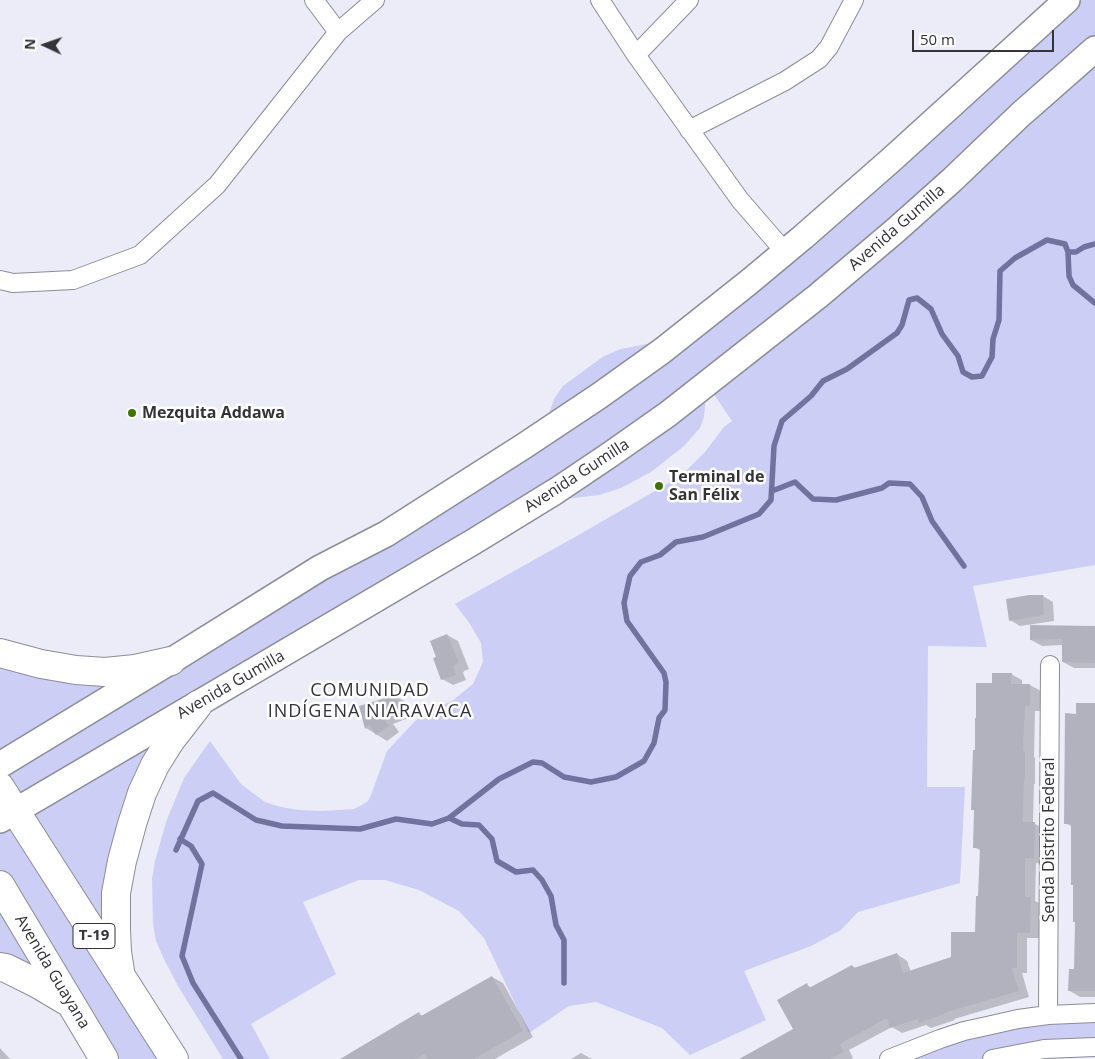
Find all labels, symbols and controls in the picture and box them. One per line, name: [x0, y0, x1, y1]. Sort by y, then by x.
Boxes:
north arrow: [20, 20, 70, 70]
scale bar: [915, 20, 1058, 52]
text: 50 m: [920, 29, 955, 49]
text: N: [20, 38, 39, 50]
street label: Avenida Gumilla: [845, 181, 949, 275]
place label: Mezquita Addawa: [142, 403, 285, 423]
marker: Mezquita Addawa: [126, 407, 138, 419]
street label: Avenida Gumilla: [521, 435, 633, 517]
place label: Terminal de San Félix: [669, 467, 764, 505]
marker: Terminal de San Félix: [653, 480, 665, 492]
street label: Avenida Gumilla: [174, 646, 288, 724]
district label: COMUNIDAD INDÍGENA NIARAVACA: [265, 680, 475, 722]
street label: Senda Distrito Federal: [1039, 758, 1059, 922]
street label: Avenida Guayana: [10, 911, 94, 1033]
road number: T-19: [73, 924, 115, 948]

